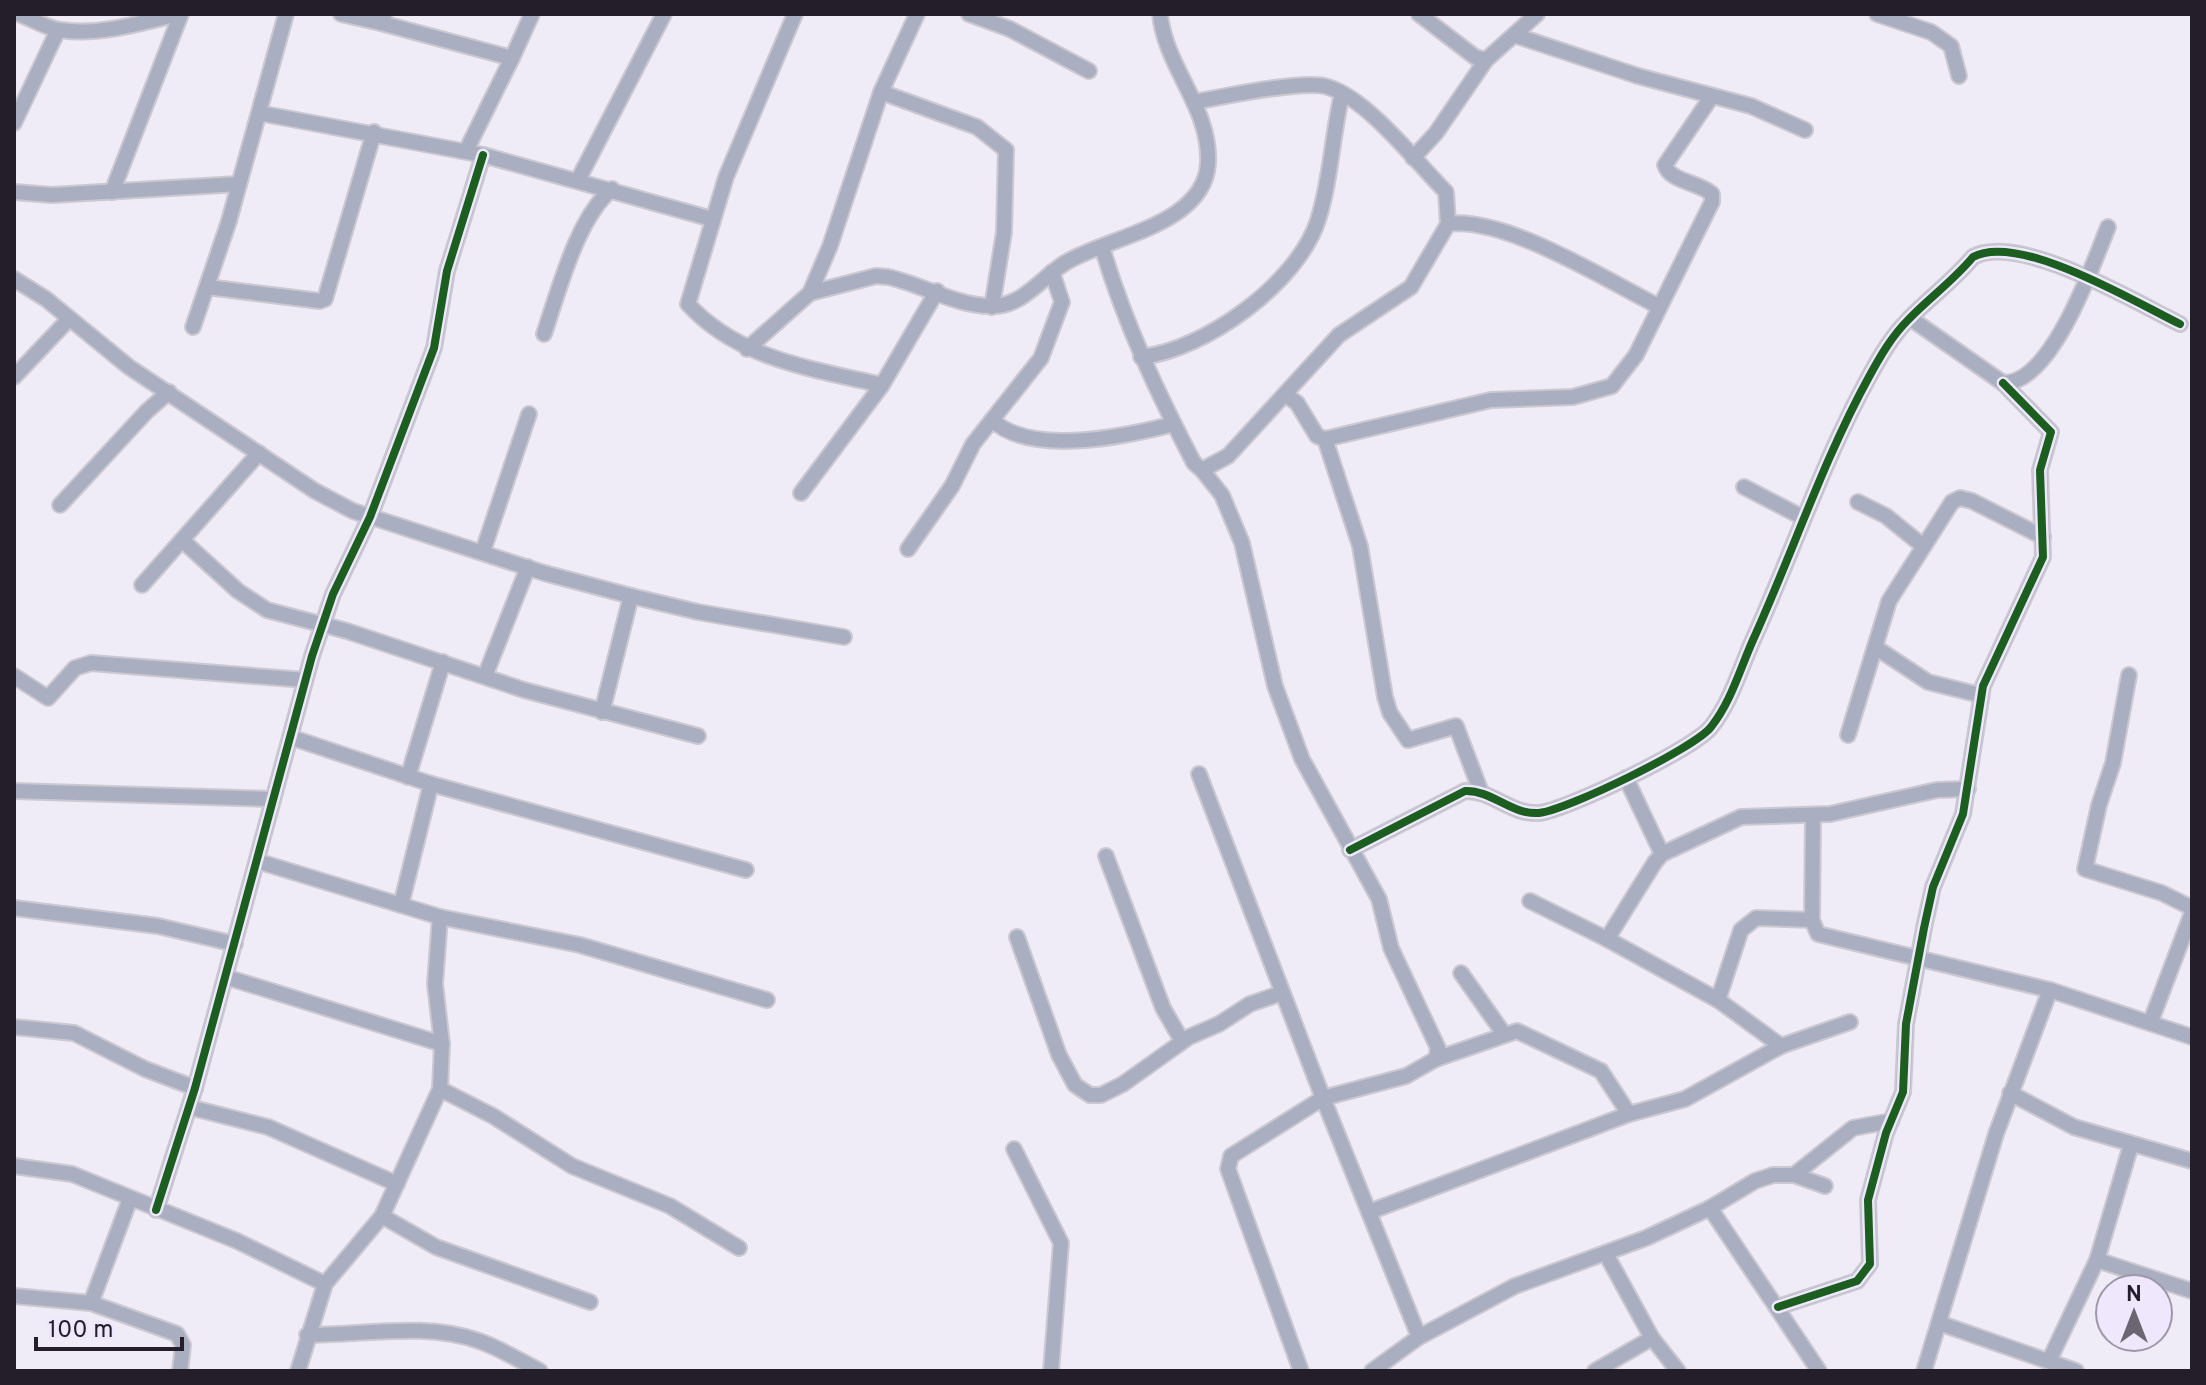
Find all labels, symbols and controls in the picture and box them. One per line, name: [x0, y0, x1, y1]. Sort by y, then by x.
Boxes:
north arrow: [2094, 1273, 2174, 1353]
text: N: [2126, 1282, 2142, 1309]
scale bar: [36, 1301, 182, 1351]
text: 100 m: [48, 1316, 114, 1346]

